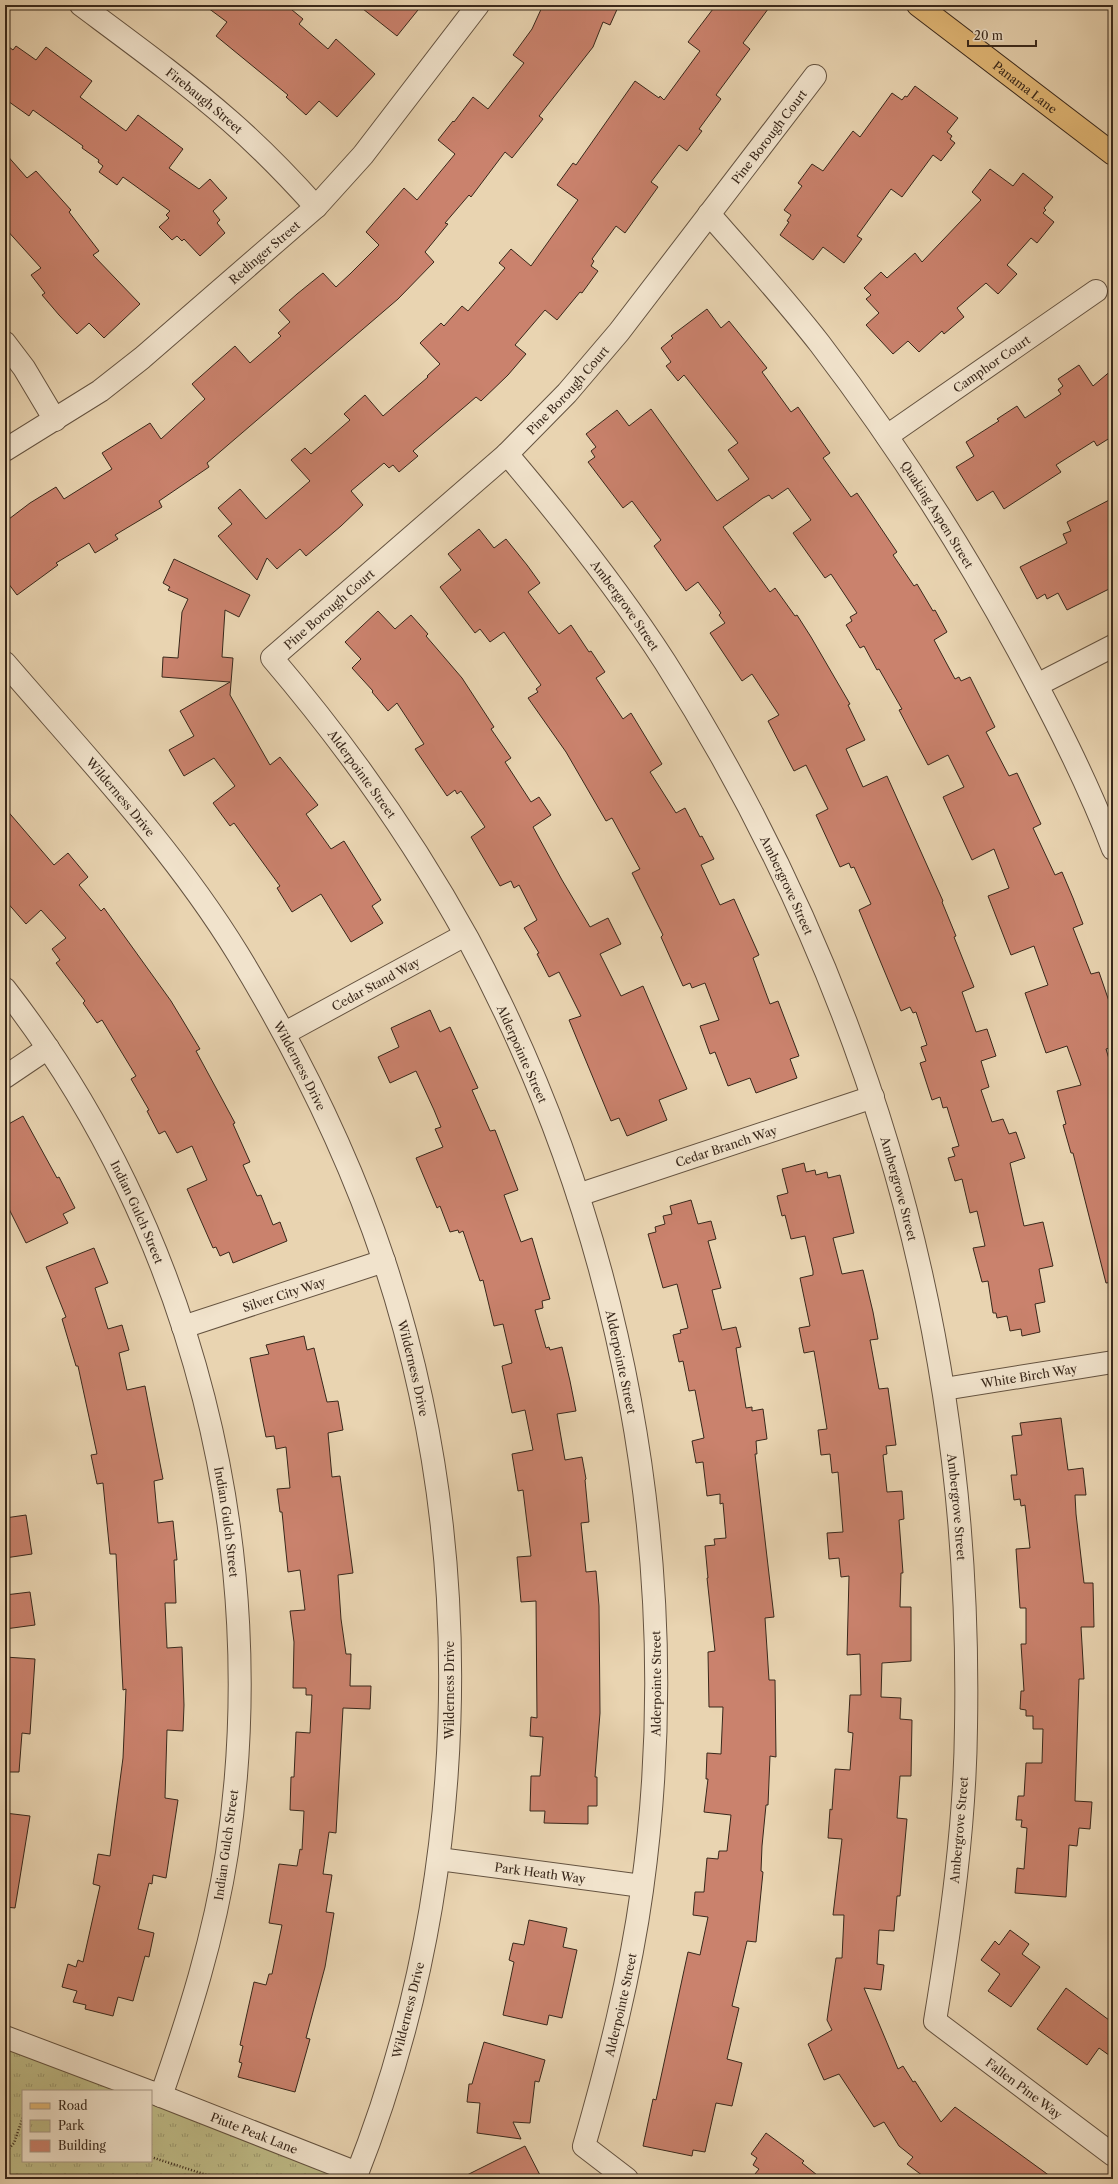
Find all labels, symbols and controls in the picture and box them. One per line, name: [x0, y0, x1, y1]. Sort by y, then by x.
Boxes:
scale bar: [968, 22, 1036, 48]
text: 20 m: [974, 28, 1003, 43]
street label: Panama Lane: [990, 58, 1061, 116]
street label: Firebaugh Street: [163, 64, 247, 137]
street label: Pine Borough Court: [728, 86, 810, 187]
street label: Redinger Street: [226, 217, 303, 287]
street label: Camphor Court: [950, 331, 1033, 396]
street label: Pine Borough Court: [523, 342, 612, 437]
street label: Quaking Aspen Street: [898, 458, 977, 571]
street label: Ambergrove Street: [587, 556, 663, 654]
street label: Pine Borough Court: [280, 565, 378, 652]
street label: Alderpointe Street: [324, 726, 400, 822]
street label: Wilderness Drive: [83, 753, 159, 839]
street label: Ambergrove Street: [757, 832, 817, 938]
street label: Cedar Stand Way: [329, 954, 422, 1014]
street label: Alderpointe Street: [493, 1002, 551, 1106]
street label: Wilderness Drive: [270, 1017, 329, 1113]
street label: Cedar Branch Way: [673, 1122, 779, 1170]
street label: Ambergrove Street: [878, 1134, 921, 1243]
street label: Indian Gulch Street: [108, 1158, 168, 1266]
street label: Silver City Way: [240, 1273, 327, 1315]
street label: Alderpointe Street: [602, 1308, 639, 1416]
street label: Wilderness Drive: [394, 1317, 432, 1418]
street label: White Birch Way: [979, 1360, 1078, 1391]
street label: Ambergrove Street: [945, 1451, 970, 1562]
street label: Indian Gulch Street: [212, 1465, 242, 1579]
street label: Alderpointe Street: [648, 1630, 664, 1738]
street label: Wilderness Drive: [442, 1640, 457, 1740]
street label: Ambergrove Street: [947, 1775, 971, 1885]
street label: Indian Gulch Street: [211, 1788, 241, 1901]
street label: Park Heath Way: [494, 1859, 587, 1886]
street label: Alderpointe Street: [601, 1951, 639, 2059]
street label: Wilderness Drive: [389, 1960, 427, 2061]
street label: Fallen Pine Way: [983, 2055, 1066, 2122]
legend: [22, 2090, 152, 2162]
text: Road: [58, 2098, 88, 2113]
street label: Piute Peak Lane: [209, 2109, 300, 2157]
text: Park: [58, 2118, 85, 2133]
text: Building: [58, 2138, 106, 2153]

